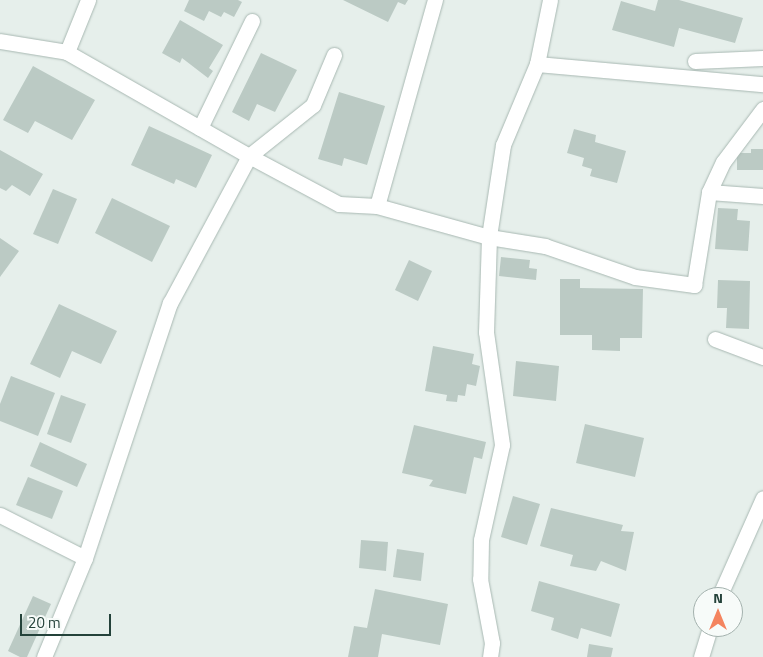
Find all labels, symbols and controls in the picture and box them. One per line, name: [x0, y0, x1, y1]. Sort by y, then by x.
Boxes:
north arrow: [693, 587, 743, 637]
text: N: [713, 587, 723, 608]
scale bar: [22, 604, 114, 636]
text: 20 m: [28, 611, 61, 634]

